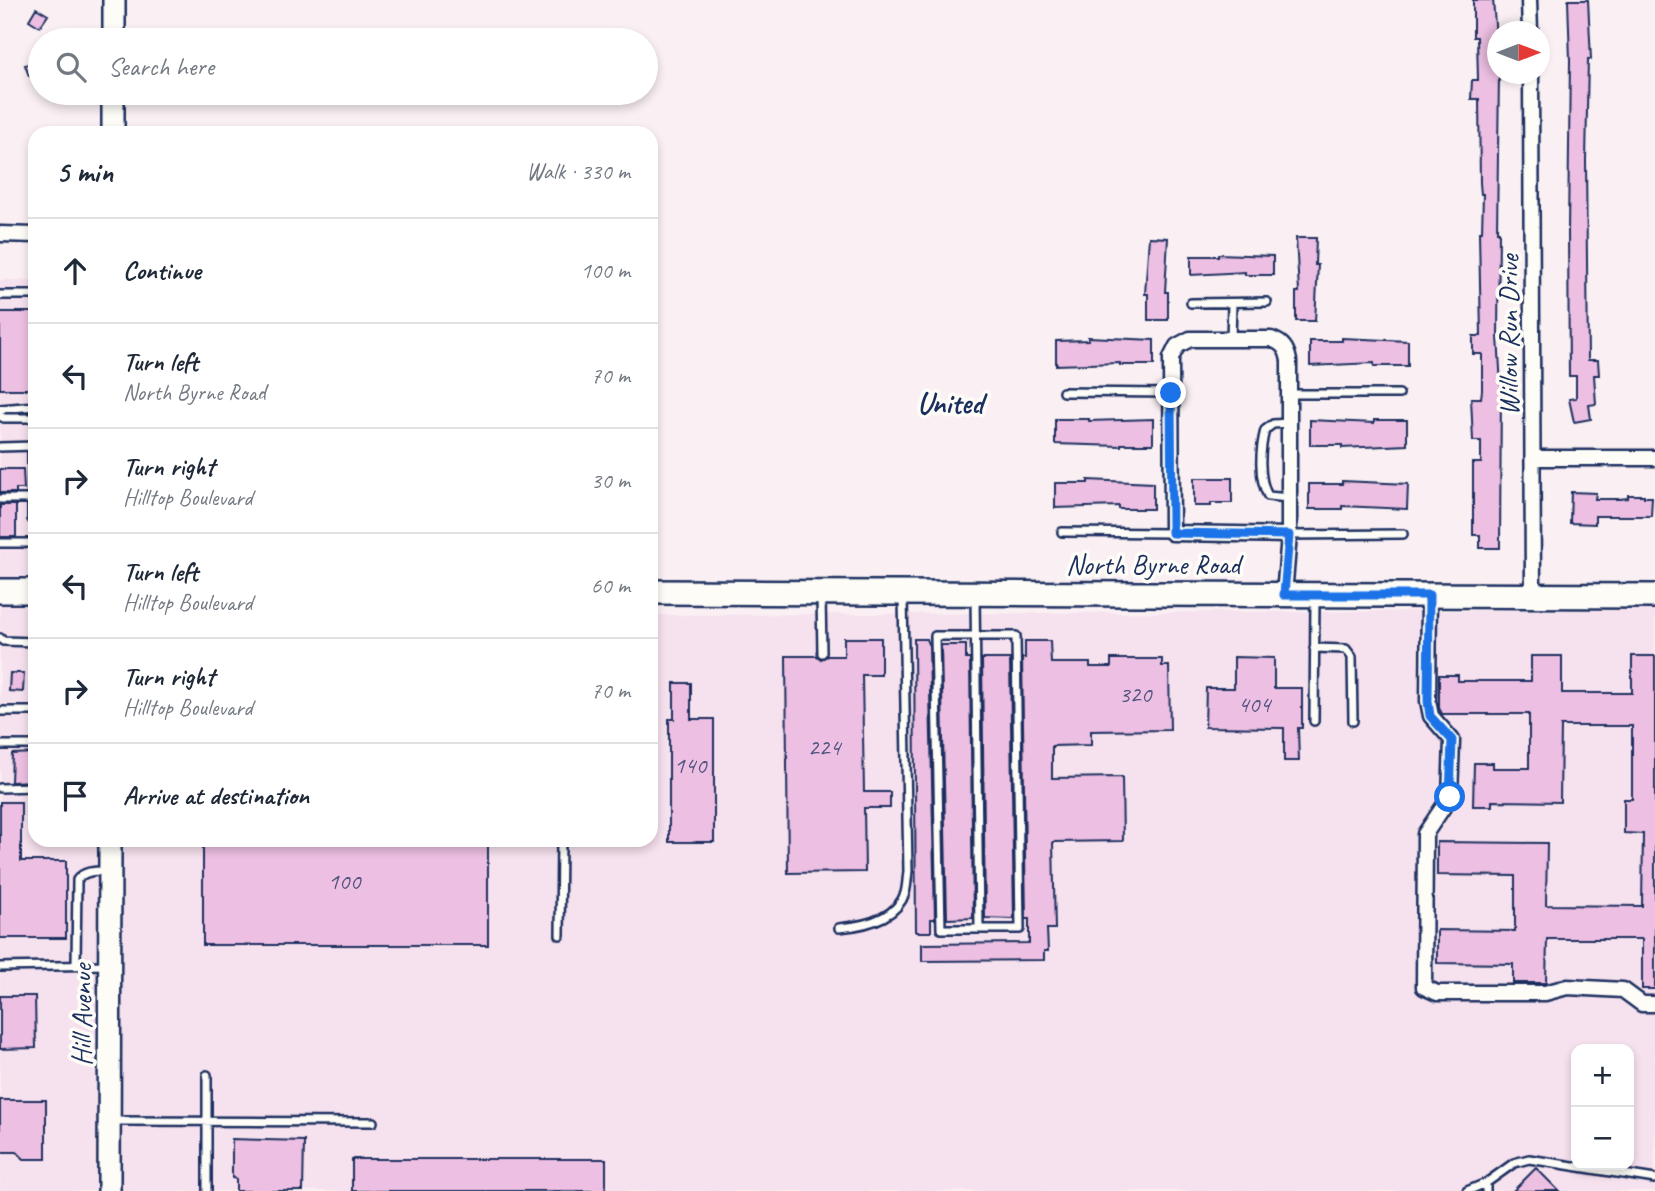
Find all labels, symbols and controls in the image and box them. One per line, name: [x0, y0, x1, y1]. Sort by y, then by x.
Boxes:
north arrow: [1487, 21, 1550, 84]
search box: [28, 28, 658, 105]
icon: search: [52, 48, 90, 86]
text: Search here: [108, 50, 214, 83]
text: 5 min: [56, 153, 113, 191]
text: Walk · 330 m: [526, 157, 630, 186]
icon: ahead: [56, 252, 94, 290]
street label: Willow Run Drive: [1491, 253, 1526, 415]
text: Continue: [123, 254, 201, 287]
text: 100 m: [581, 256, 630, 285]
text: Turn left: [123, 345, 198, 378]
icon: left: [56, 357, 94, 395]
text: 70 m: [591, 361, 630, 390]
route end: [1155, 377, 1186, 408]
text: North Byrne Road: [123, 378, 266, 407]
district label: United: [917, 384, 988, 422]
text: Turn right: [123, 450, 214, 483]
icon: right: [56, 462, 94, 500]
text: 30 m: [591, 466, 630, 495]
text: Hilltop Boulevard: [123, 483, 253, 512]
street label: North Byrne Road: [1066, 547, 1244, 582]
text: Turn left: [123, 555, 198, 588]
icon: left: [56, 567, 94, 605]
text: 60 m: [591, 571, 630, 600]
text: Hilltop Boulevard: [123, 588, 253, 617]
text: Turn right: [123, 660, 214, 693]
icon: right: [56, 672, 94, 710]
text: 70 m: [591, 676, 630, 705]
house number: 320: [1119, 679, 1153, 709]
house number: 404: [1238, 689, 1272, 719]
text: Hilltop Boulevard: [123, 693, 253, 722]
house number: 224: [808, 732, 842, 762]
house number: 140: [674, 750, 708, 780]
icon: arrive: [56, 777, 94, 815]
text: Arrive at destination: [123, 779, 309, 812]
route start: [1434, 781, 1465, 812]
house number: 100: [328, 866, 362, 896]
street label: Hill Avenue: [64, 962, 99, 1066]
map controls: [1571, 1044, 1634, 1170]
button: +: [1571, 1044, 1634, 1107]
button: −: [1571, 1107, 1634, 1170]

